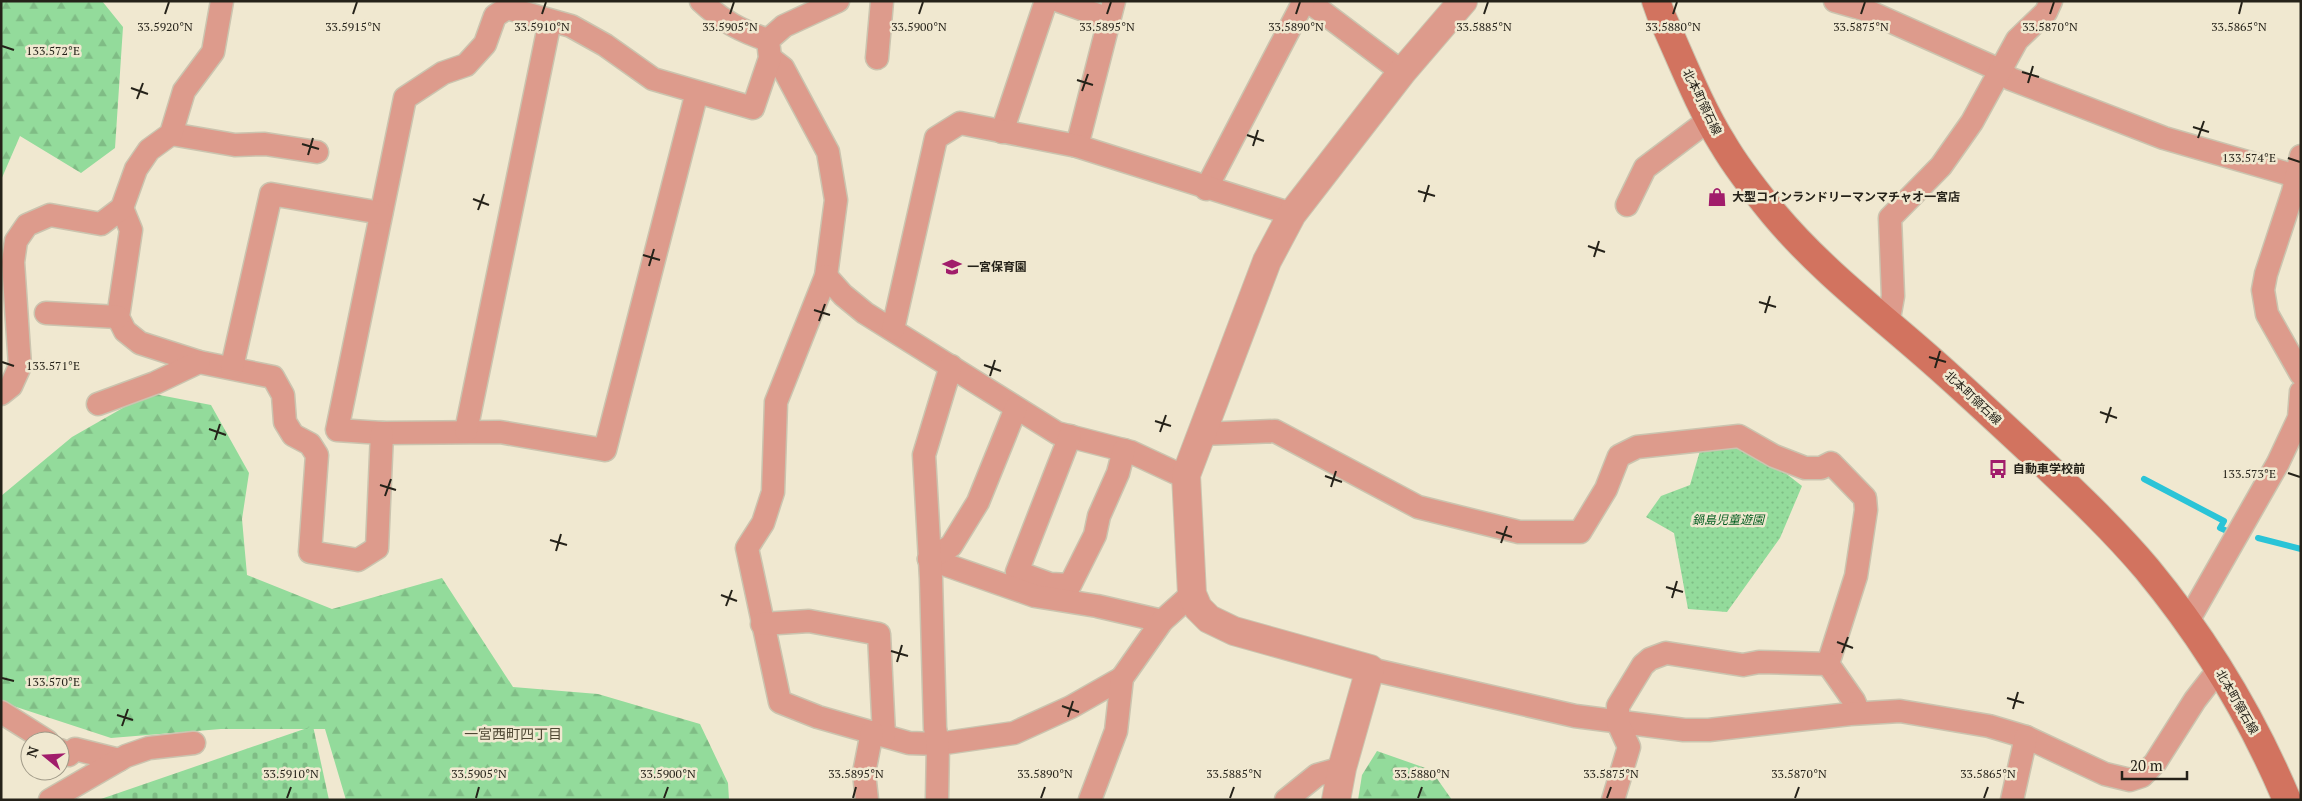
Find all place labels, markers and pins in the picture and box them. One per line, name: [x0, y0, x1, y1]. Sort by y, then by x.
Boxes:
shop icon: 大型コインランドリーマンマチャオ一宮店: [1706, 186, 1728, 208]
place label: 大型コインランドリーマンマチャオ一宮店: [1732, 189, 1960, 204]
school or university icon: 一宮保育園: [941, 256, 963, 278]
place label: 一宮保育園: [967, 259, 1027, 274]
bus stop icon: 自動車学校前: [1987, 458, 2009, 480]
place label: 自動車学校前: [2013, 461, 2085, 476]

